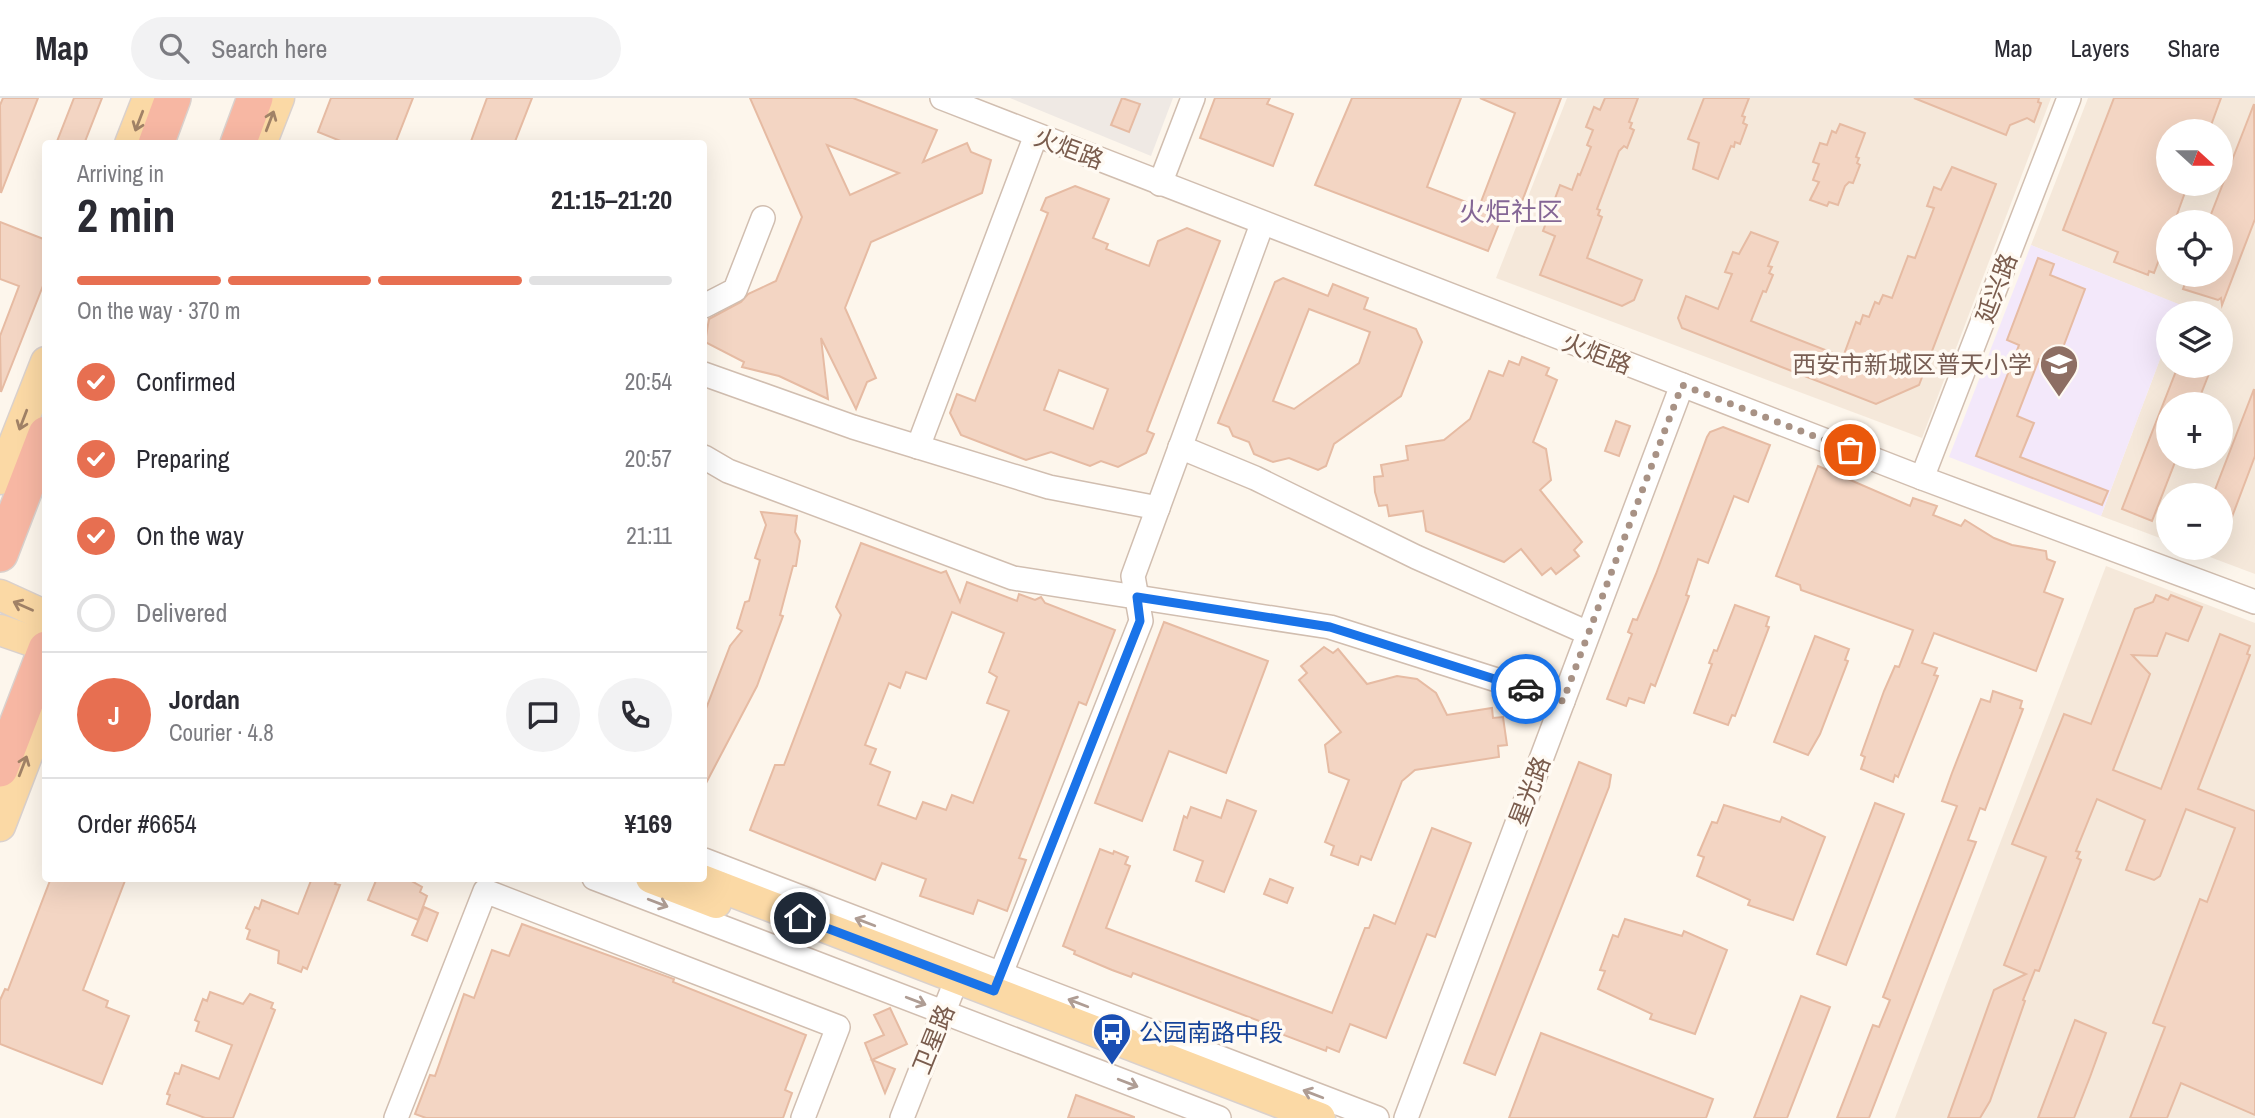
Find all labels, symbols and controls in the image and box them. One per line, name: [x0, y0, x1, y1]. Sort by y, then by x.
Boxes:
search box: [131, 17, 621, 80]
text: Map: [35, 26, 89, 70]
icon: search: [155, 29, 193, 67]
text: Search here: [211, 31, 327, 66]
text: Map: [1994, 32, 2032, 64]
text: Layers: [2070, 32, 2129, 64]
text: Share: [2167, 32, 2220, 64]
one-way arrow: [131, 109, 144, 131]
one-way arrow: [264, 110, 277, 132]
north arrow: [2156, 119, 2233, 196]
map controls: [2156, 119, 2233, 560]
street label: 火炬路: [1030, 120, 1108, 176]
text: Arriving in: [77, 158, 164, 189]
text: 21:15–21:20: [551, 182, 672, 217]
text: 2 min: [77, 184, 176, 246]
district label: 火炬社区: [1459, 194, 1563, 229]
button: locate: [2156, 210, 2233, 287]
street label: 延兴路: [1968, 249, 2024, 327]
text: On the way · 370 m: [77, 295, 241, 326]
button: layers: [2156, 301, 2233, 378]
street label: 火炬路: [1558, 325, 1636, 381]
school or university icon: 西安市新城区普天小学: [2038, 343, 2080, 398]
place label: 西安市新城区普天小学: [1792, 348, 2032, 380]
icon: check: [77, 363, 115, 401]
text: Confirmed: [136, 364, 236, 399]
text: 20:54: [625, 366, 672, 397]
button: +: [2156, 392, 2233, 469]
one-way arrow: [15, 409, 28, 431]
pin: [1820, 420, 1880, 480]
icon: bag: [1831, 431, 1869, 469]
icon: check: [77, 440, 115, 478]
text: Preparing: [136, 441, 230, 476]
text: 20:57: [625, 443, 672, 474]
button: −: [2156, 483, 2233, 560]
icon: check: [77, 517, 115, 555]
text: On the way: [136, 518, 244, 553]
text: 21:11: [626, 520, 672, 551]
text: Delivered: [136, 595, 227, 630]
one-way arrow: [13, 599, 34, 612]
courier: [1491, 654, 1561, 724]
icon: car: [1507, 670, 1545, 708]
button: chat: [506, 678, 580, 752]
button: phone: [598, 678, 672, 752]
text: Jordan: [169, 682, 240, 717]
text: J: [108, 698, 120, 733]
text: Courier · 4.8: [169, 717, 274, 748]
street label: 星光路: [1501, 752, 1557, 830]
one-way arrow: [17, 755, 30, 777]
text: Order #6654: [77, 806, 197, 841]
text: ¥169: [625, 806, 672, 841]
pin: [770, 888, 830, 948]
one-way arrow: [646, 897, 668, 910]
icon: home: [781, 899, 819, 937]
one-way arrow: [855, 914, 877, 927]
one-way arrow: [905, 996, 927, 1009]
one-way arrow: [1067, 996, 1089, 1009]
street label: 卫星路: [905, 1000, 961, 1078]
bus stop icon: 公园南路中段: [1091, 1011, 1133, 1066]
place label: 公园南路中段: [1139, 1016, 1283, 1048]
one-way arrow: [1117, 1078, 1139, 1091]
one-way arrow: [1303, 1086, 1324, 1099]

